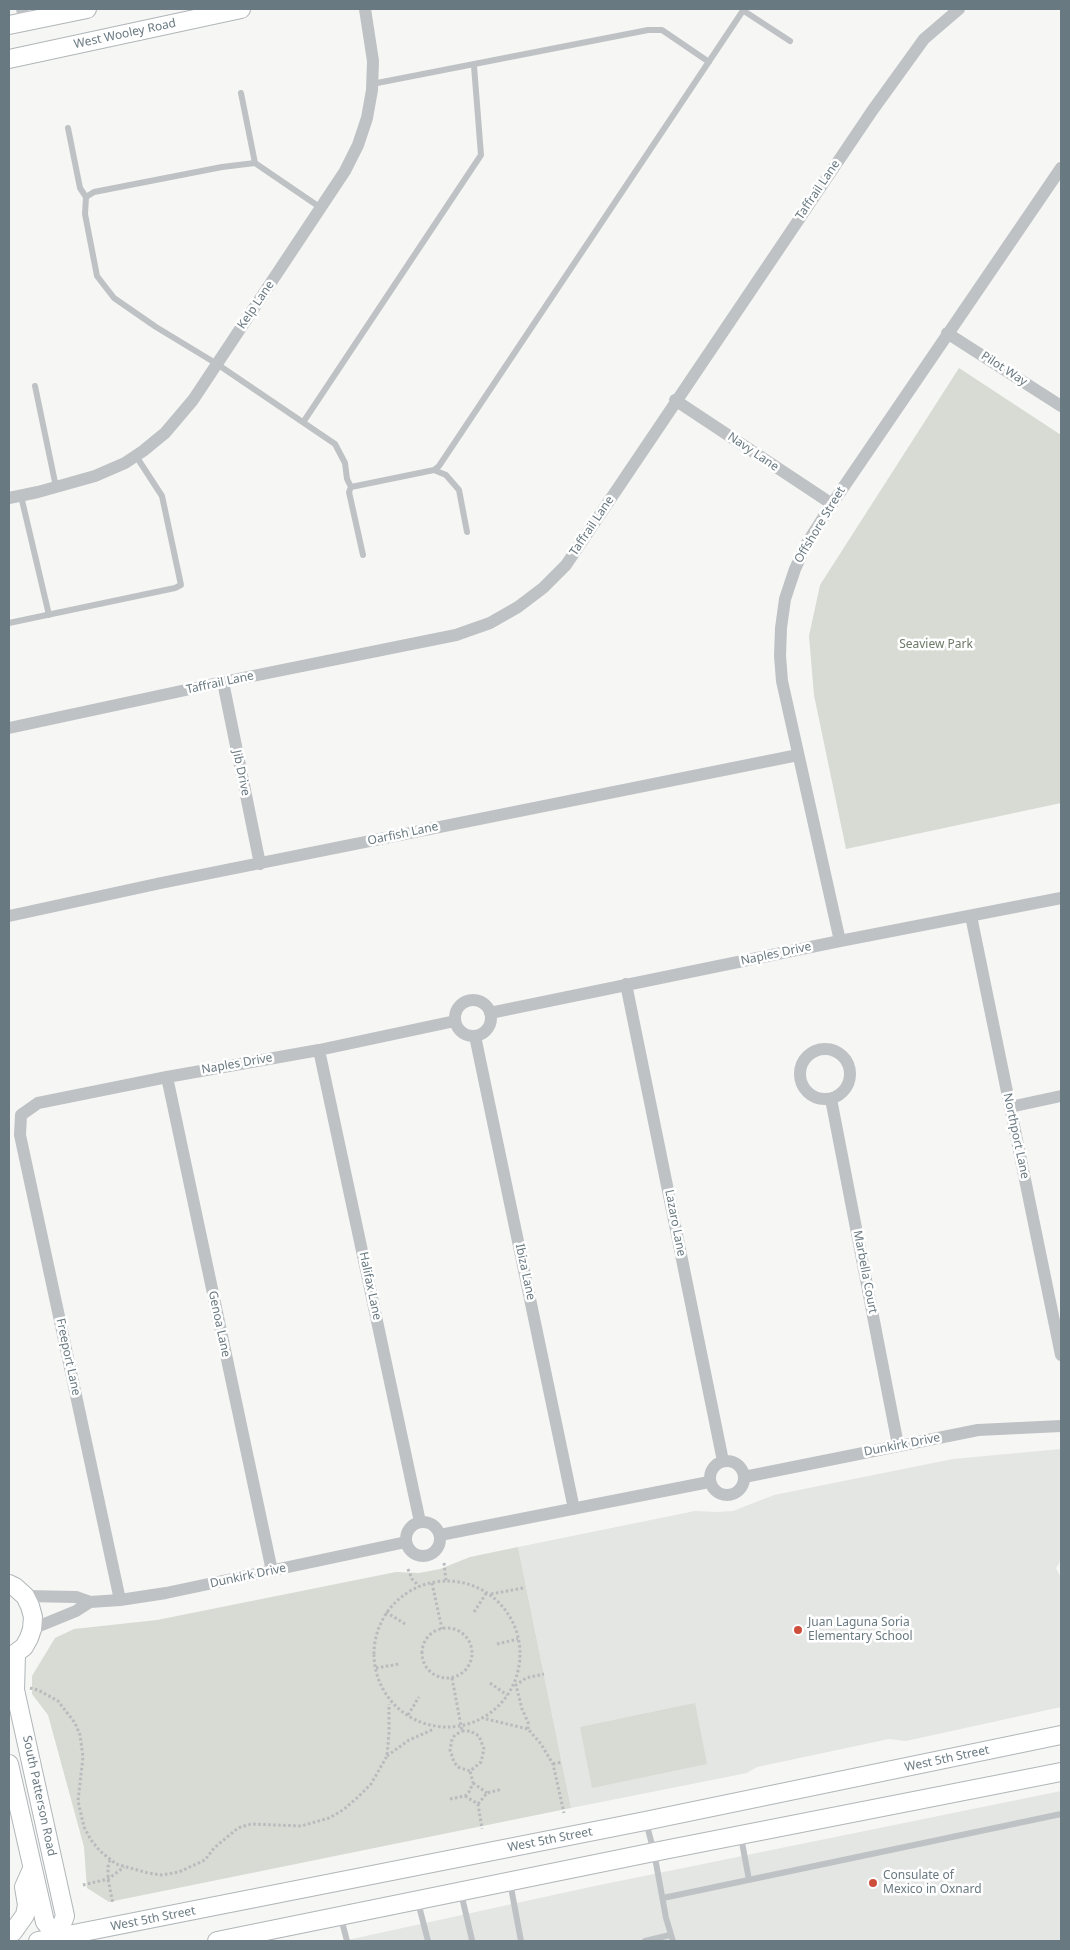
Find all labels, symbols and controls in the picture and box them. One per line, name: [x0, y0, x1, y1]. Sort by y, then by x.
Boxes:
street label: West Wooley Road: [73, 16, 177, 52]
street label: Taffrail Lane: [793, 158, 843, 222]
street label: Kelp Lane: [235, 278, 277, 332]
street label: Pilot Way: [978, 349, 1030, 389]
street label: Navy Lane: [725, 430, 781, 474]
street label: Offshore Street: [792, 484, 848, 566]
street label: Taffrail Lane: [567, 494, 617, 558]
park label: Seaview Park: [899, 638, 973, 652]
street label: Taffrail Lane: [185, 669, 255, 697]
street label: Jib Drive: [229, 749, 253, 797]
street label: Oarfish Lane: [366, 819, 440, 849]
street label: Naples Drive: [739, 940, 813, 968]
street label: Naples Drive: [200, 1051, 274, 1077]
street label: Northport Lane: [1000, 1092, 1032, 1180]
street label: Lazaro Lane: [661, 1188, 689, 1258]
street label: Marbella Court: [850, 1229, 880, 1315]
street label: Ibiza Lane: [512, 1243, 538, 1301]
street label: Halifax Lane: [356, 1251, 384, 1321]
street label: Genoa Lane: [205, 1290, 233, 1358]
street label: Freeport Lane: [53, 1317, 83, 1397]
street label: Dunkirk Drive: [863, 1431, 941, 1459]
street label: Dunkirk Drive: [209, 1561, 287, 1591]
place label: Juan Laguna Soria Elementary School: [808, 1616, 913, 1644]
marker: Juan Laguna Soria Elementary School: [792, 1624, 804, 1636]
street label: South Patterson Road: [19, 1734, 59, 1858]
street label: West 5th Street: [903, 1743, 991, 1775]
street label: West 5th Street: [506, 1825, 594, 1855]
place label: Consulate of Mexico in Oxnard: [883, 1869, 982, 1897]
marker: Consulate of Mexico in Oxnard: [867, 1877, 879, 1889]
street label: West 5th Street: [109, 1904, 197, 1934]

